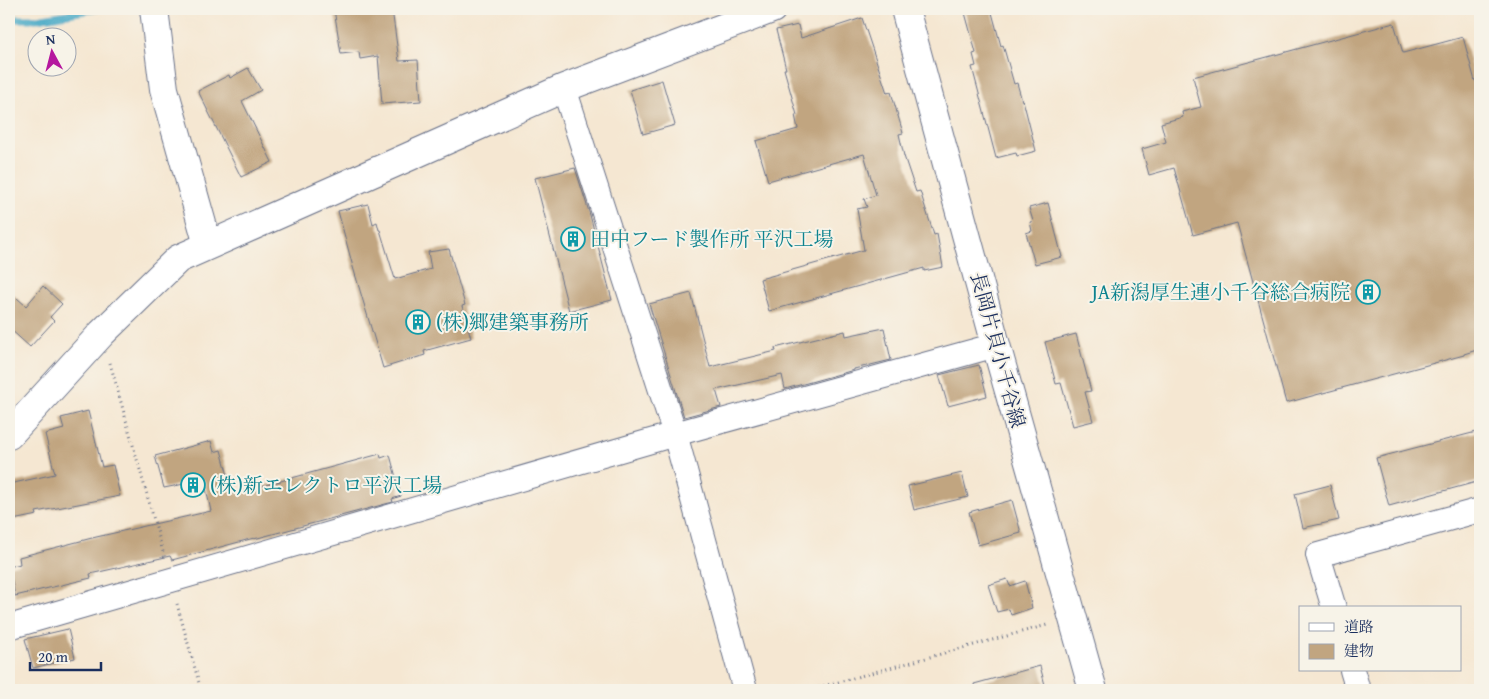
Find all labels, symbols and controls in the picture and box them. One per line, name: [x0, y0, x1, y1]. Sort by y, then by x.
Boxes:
north arrow: [28, 28, 78, 78]
text: N: [45, 29, 57, 50]
place label: 田中フード製作所 平沢工場: [590, 224, 834, 253]
building icon: 田中フード製作所 平沢工場: [560, 226, 586, 252]
street label: 長岡片貝小千谷線: [964, 269, 1033, 431]
place label: JA新潟厚生連小千谷総合病院: [1089, 277, 1350, 306]
building icon: JA新潟厚生連小千谷総合病院: [1355, 279, 1381, 305]
place label: (株)郷建築事務所: [436, 307, 589, 336]
building icon: (株)郷建築事務所: [405, 309, 431, 335]
place label: (株)新エレクトロ平沢工場: [210, 470, 442, 499]
building icon: (株)新エレクトロ平沢工場: [180, 472, 206, 498]
legend: [1299, 606, 1462, 672]
text: 道路: [1344, 616, 1374, 637]
scale bar: [30, 639, 101, 671]
text: 建物: [1344, 640, 1374, 661]
text: 20 m: [38, 646, 69, 667]

